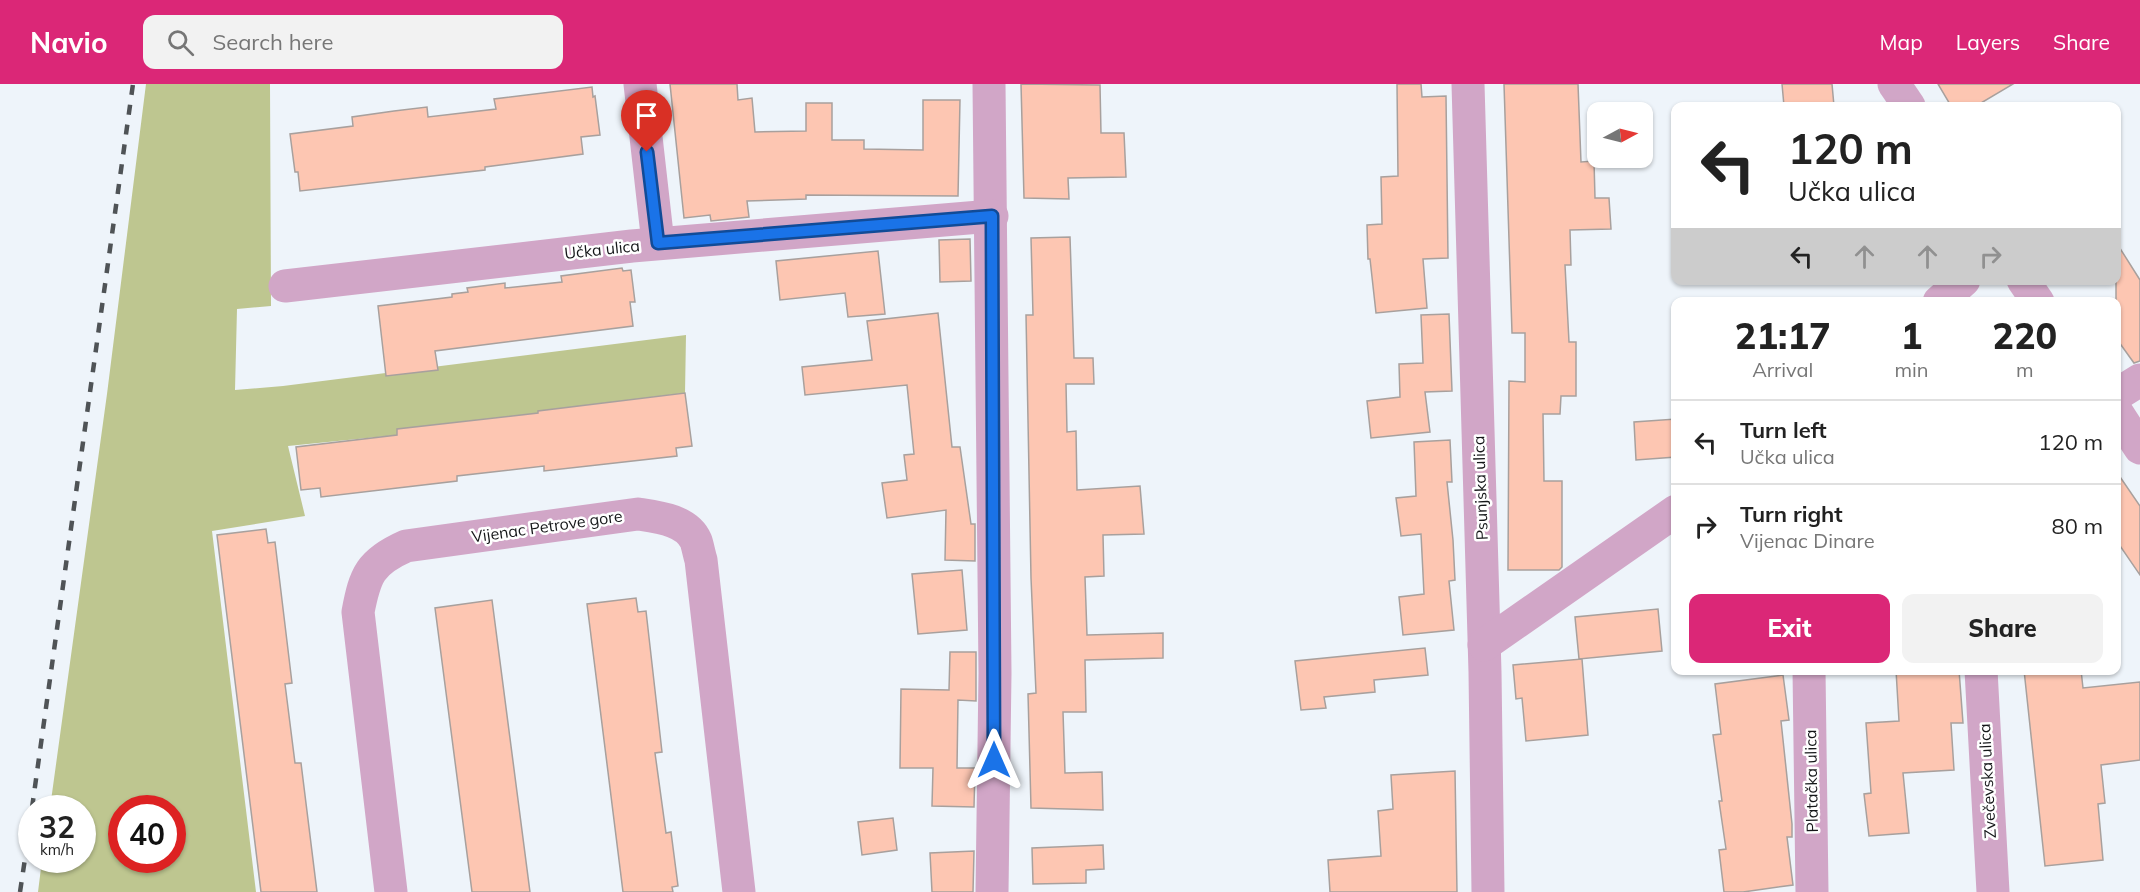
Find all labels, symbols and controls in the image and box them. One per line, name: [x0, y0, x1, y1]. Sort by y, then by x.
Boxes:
search box: [143, 15, 563, 69]
text: Navio: [30, 25, 107, 60]
icon: search: [164, 26, 197, 59]
text: Search here: [212, 28, 333, 56]
text: Map: [1880, 29, 1923, 55]
text: Layers: [1956, 29, 2020, 55]
text: Share: [2053, 29, 2110, 55]
pin: [621, 90, 672, 152]
icon: arrive: [630, 99, 663, 132]
north arrow: [1587, 102, 1653, 168]
map controls: [1587, 102, 1653, 168]
text: 120 m: [1788, 122, 1913, 175]
icon: left: [1689, 126, 1767, 204]
text: Učka ulica: [1788, 174, 1916, 208]
street label: Učka ulica: [563, 235, 641, 263]
icon: left: [1785, 240, 1818, 273]
icon: ahead: [1848, 240, 1881, 273]
icon: ahead: [1911, 240, 1944, 273]
icon: right: [1974, 240, 2007, 273]
text: 21:17: [1735, 313, 1831, 358]
text: 1: [1901, 313, 1922, 358]
text: 220: [1992, 313, 2057, 358]
text: Arrival: [1752, 357, 1813, 382]
text: min: [1894, 357, 1929, 382]
text: m: [2016, 357, 2034, 382]
text: Turn left: [1740, 416, 1827, 444]
icon: left: [1689, 426, 1722, 459]
text: 120 m: [2038, 428, 2103, 456]
street label: Psunjska ulica: [1468, 435, 1492, 541]
text: Učka ulica: [1740, 444, 1835, 469]
text: Turn right: [1740, 500, 1843, 528]
street label: Vijenac Petrove gore: [470, 506, 624, 546]
icon: right: [1689, 510, 1722, 543]
text: 80 m: [2052, 512, 2103, 540]
text: Vijenac Dinare: [1740, 528, 1875, 553]
button: Exit: [1689, 594, 1890, 663]
button: Share: [1902, 594, 2103, 663]
street label: Zvečevska ulica: [1974, 723, 2000, 839]
position arrow: [962, 728, 1026, 792]
street label: Platačka ulica: [1800, 729, 1822, 833]
speed limit sign: 40: [108, 795, 186, 873]
text: 32: [39, 808, 75, 846]
text: km/h: [40, 840, 74, 859]

